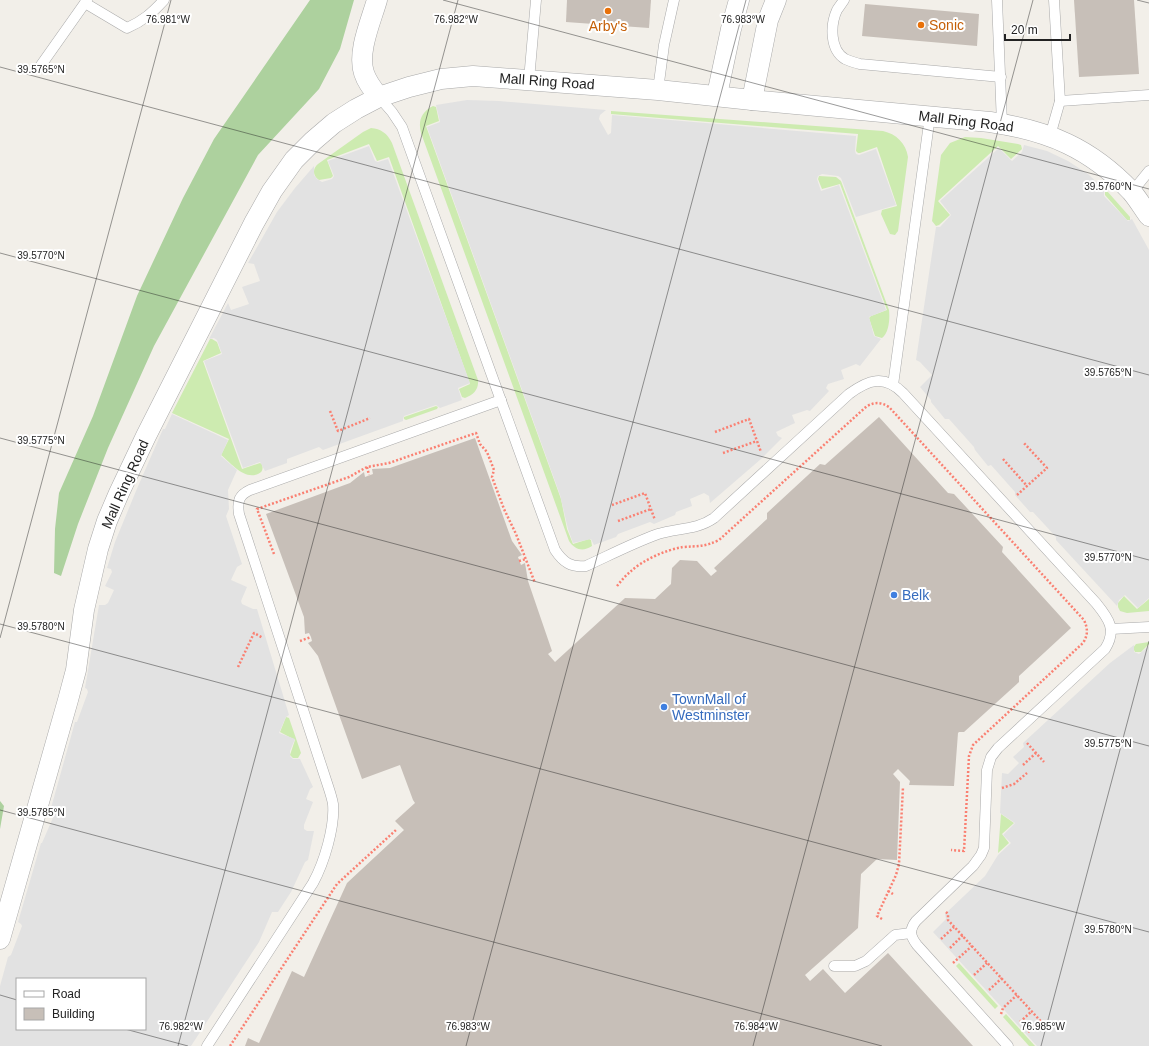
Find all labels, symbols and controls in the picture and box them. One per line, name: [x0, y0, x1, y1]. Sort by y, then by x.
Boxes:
marker: Arby's: [603, 6, 613, 16]
text: 76.981°W: [146, 14, 191, 25]
text: 76.982°W: [434, 14, 479, 25]
text: 76.983°W: [721, 14, 766, 25]
scale bar: [1005, 16, 1070, 42]
place label: Sonic: [929, 17, 964, 33]
place label: Arby's: [589, 18, 627, 34]
marker: Sonic: [916, 20, 926, 30]
text: 20 m: [1011, 23, 1038, 37]
text: 39.5765°N: [17, 64, 65, 75]
street label: Mall Ring Road: [499, 70, 595, 92]
street label: Mall Ring Road: [918, 107, 1014, 135]
text: 39.5760°N: [1084, 181, 1132, 192]
text: 39.5770°N: [17, 250, 65, 261]
text: 39.5765°N: [1084, 367, 1132, 378]
text: 39.5775°N: [17, 435, 65, 446]
street label: Mall Ring Road: [98, 437, 152, 531]
text: 39.5770°N: [1084, 552, 1132, 563]
place label: Belk: [902, 587, 930, 603]
marker: Belk: [889, 590, 899, 600]
text: 39.5780°N: [17, 621, 65, 632]
place label: TownMall of Westminster: [672, 691, 750, 723]
marker: TownMall of Westminster: [659, 702, 669, 712]
text: 39.5775°N: [1084, 738, 1132, 749]
text: 39.5785°N: [17, 807, 65, 818]
text: 39.5780°N: [1084, 924, 1132, 935]
legend: [16, 978, 146, 1030]
text: Road: [52, 987, 81, 1001]
text: Building: [52, 1007, 95, 1021]
text: 76.982°W: [159, 1021, 204, 1032]
text: 76.983°W: [446, 1021, 491, 1032]
text: 76.984°W: [734, 1021, 779, 1032]
text: 76.985°W: [1021, 1021, 1066, 1032]

